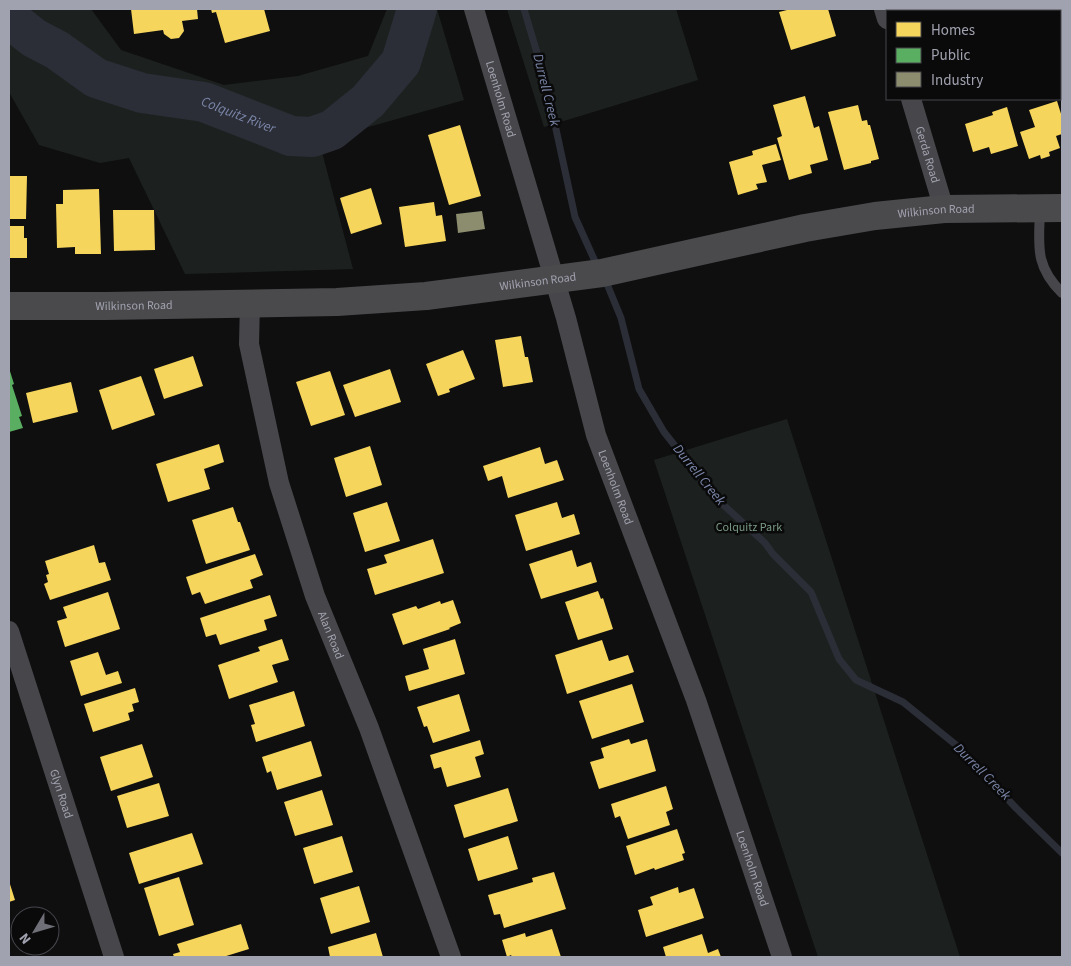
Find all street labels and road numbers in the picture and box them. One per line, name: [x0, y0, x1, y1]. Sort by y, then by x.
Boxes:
street label: Loenholm Road: [481, 59, 520, 139]
street label: Gerda Road: [911, 124, 944, 185]
street label: Wilkinson Road: [897, 200, 975, 222]
street label: Wilkinson Road: [498, 268, 577, 295]
street label: Wilkinson Road: [95, 296, 173, 315]
street label: Loenholm Road: [594, 447, 638, 527]
street label: Alan Road: [314, 608, 348, 662]
street label: Glyn Road: [46, 767, 77, 821]
street label: Loenholm Road: [732, 828, 773, 909]

